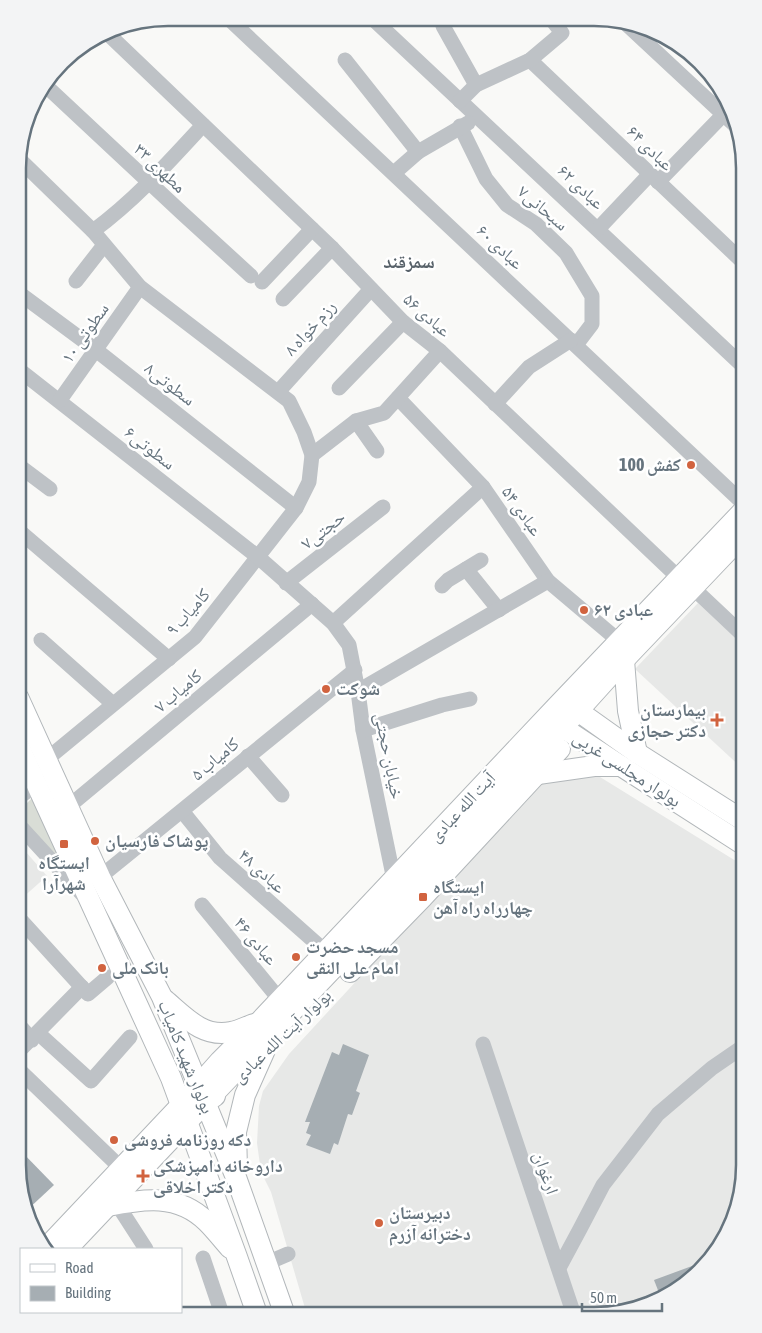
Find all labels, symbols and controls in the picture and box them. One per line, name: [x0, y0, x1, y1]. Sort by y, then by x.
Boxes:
street label: عبادی ۶۴: [622, 121, 678, 175]
street label: مطهری ۳۳: [129, 138, 191, 198]
street label: عبادی ۶۲: [553, 160, 609, 214]
street label: سبحانی۷: [513, 181, 573, 235]
street label: عبادی ۶۰: [472, 220, 528, 274]
district label: سمزقند: [383, 250, 435, 272]
street label: عبادی ۵۶: [399, 288, 455, 342]
street label: رزم خواه ۸: [279, 296, 341, 361]
street label: سطوتی ۱۰: [56, 299, 114, 367]
street label: سطوتی۸: [140, 357, 200, 411]
street label: سطوتی۶: [120, 421, 180, 475]
place label: کفش 100: [619, 454, 681, 476]
marker: کفش 100: [685, 459, 697, 471]
street label: عبادی ۵۴: [497, 482, 547, 540]
street label: حجتی۷: [296, 506, 350, 554]
street label: کامیاب ۹: [161, 584, 215, 640]
place label: عبادی ۶۲: [594, 599, 653, 621]
marker: عبادی ۶۲: [578, 604, 590, 616]
street label: کامیاب ۷: [150, 664, 207, 717]
place label: شوكت: [336, 678, 380, 699]
marker: شوكت: [320, 683, 332, 695]
place label: بیمارستان دکتر حجازی: [627, 699, 706, 742]
street label: خیابان حجتی: [370, 711, 408, 801]
marker: بیمارستان دکتر حجازی: [710, 713, 724, 727]
street label: بولوار مجلسی غربی: [569, 726, 685, 812]
street label: کامیاب ۵: [187, 732, 244, 785]
street label: آیت الله عبادی: [424, 767, 500, 847]
place label: پوشاک فارسیان: [105, 830, 208, 852]
marker: پوشاک فارسیان: [89, 835, 101, 847]
marker: ایستگاه شهرآرا: [58, 838, 70, 850]
street label: عبادی ۴۸: [234, 844, 290, 898]
place label: ایستگاه شهرآرا: [38, 852, 90, 894]
place label: ایستگاه چهارراه راه آهن: [433, 876, 533, 919]
marker: ایستگاه چهارراه راه آهن: [417, 891, 429, 903]
street label: عبادی ۴۶: [230, 912, 282, 970]
place label: مسجد حضرت امام علی النقی: [306, 936, 399, 980]
marker: مسجد حضرت امام علی النقی: [290, 951, 302, 963]
place label: بانک ملی: [112, 957, 169, 979]
marker: بانک ملی: [96, 962, 108, 974]
street label: بولوار آیت الله عبادی: [228, 984, 336, 1088]
street label: بولوار شهید کامیاب: [154, 997, 219, 1117]
place label: دکه روزنامه فروشی: [124, 1129, 252, 1151]
marker: دکه روزنامه فروشی: [108, 1134, 120, 1146]
street label: ارغوان: [529, 1149, 563, 1197]
place label: داروخانه دامپزشکی دکتر اخلاقی: [153, 1155, 283, 1198]
marker: داروخانه دامپزشکی دکتر اخلاقی: [137, 1170, 149, 1182]
place label: دبیرستان دخترانه آزرم: [389, 1202, 471, 1246]
marker: دبیرستان دخترانه آزرم: [373, 1217, 385, 1229]
legend: [20, 1248, 182, 1313]
text: Road: [65, 1259, 94, 1276]
scale bar: [582, 1280, 662, 1312]
text: Building: [65, 1284, 111, 1301]
text: 50 m: [590, 1289, 617, 1306]

